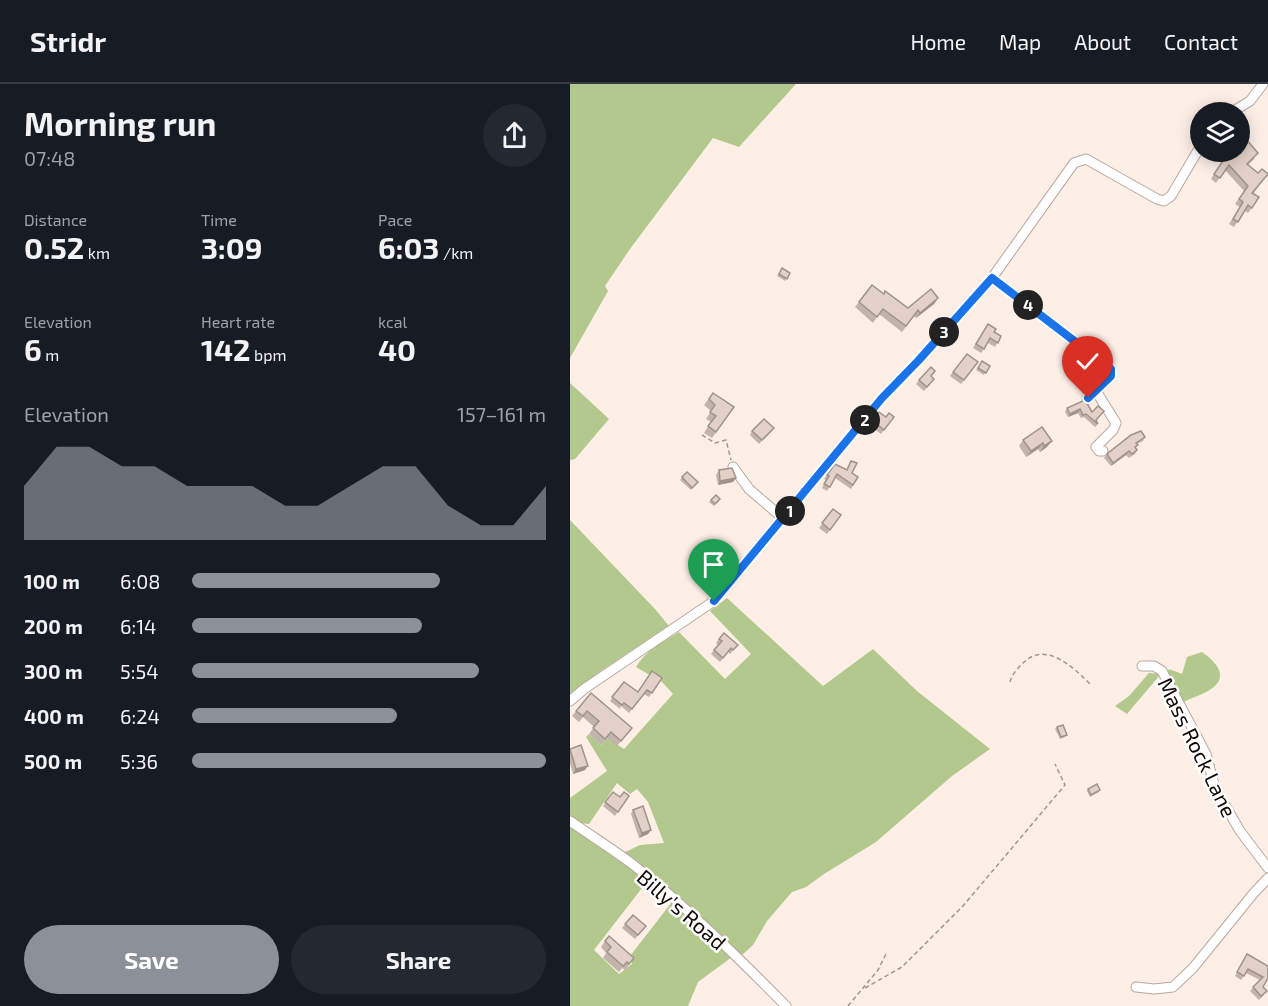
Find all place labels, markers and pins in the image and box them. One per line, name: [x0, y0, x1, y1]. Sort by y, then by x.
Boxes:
pin: 4: [1013, 290, 1043, 320]
pin: 3: [929, 317, 959, 347]
pin: [1062, 336, 1113, 398]
pin: 2: [850, 405, 880, 435]
pin: 1: [775, 496, 805, 526]
pin: [688, 539, 739, 601]

